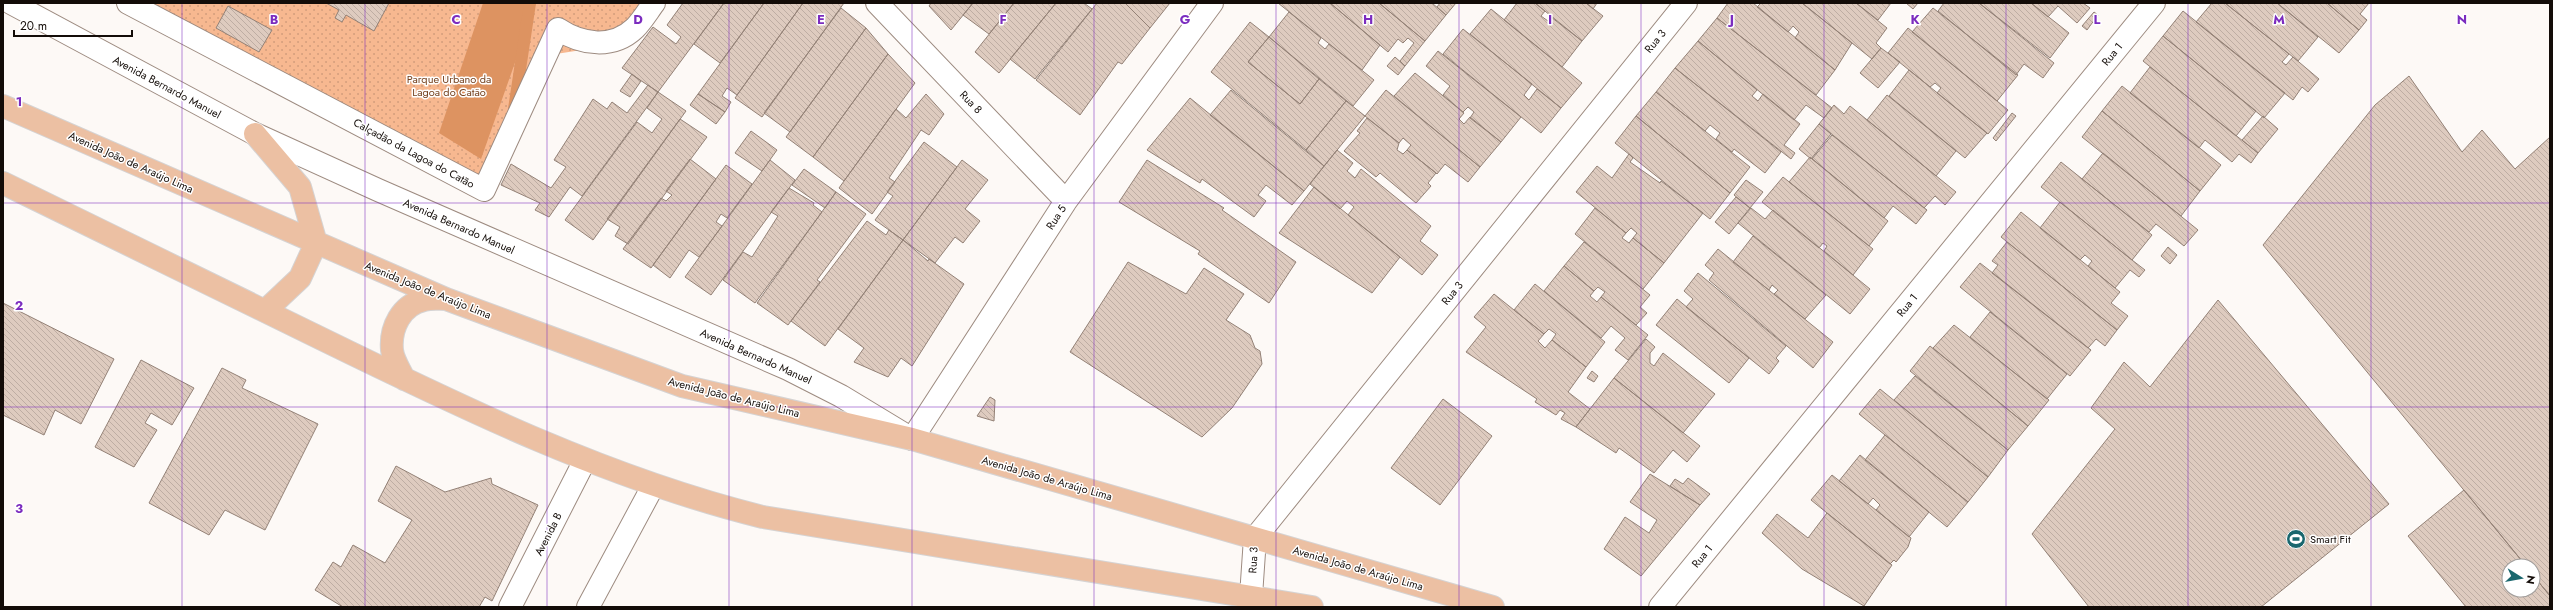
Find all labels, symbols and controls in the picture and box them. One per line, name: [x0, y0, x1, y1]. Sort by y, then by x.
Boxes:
text: B: [270, 10, 279, 29]
text: C: [451, 10, 461, 29]
text: D: [633, 10, 643, 29]
text: E: [817, 10, 825, 29]
text: F: [999, 10, 1007, 29]
text: G: [1180, 10, 1191, 29]
text: H: [1363, 10, 1373, 29]
text: I: [1548, 10, 1552, 29]
text: J: [1727, 10, 1734, 29]
text: K: [1910, 10, 1920, 29]
text: L: [2094, 10, 2101, 29]
text: M: [2273, 10, 2285, 29]
text: N: [2457, 10, 2467, 29]
scale bar: [14, 12, 132, 38]
text: 20 m: [20, 17, 47, 35]
street label: Rua 3: [1640, 26, 1670, 56]
street label: Rua 1: [2098, 39, 2126, 69]
street label: Avenida Bernardo Manuel: [110, 52, 224, 122]
park label: Parque Urbano da Lagoa do Catão: [407, 71, 491, 100]
street label: Rua 8: [956, 87, 986, 117]
text: 1: [16, 92, 22, 111]
street label: Calçadão da Lagoa do Catão: [351, 114, 477, 192]
street label: Avenida João de Araújo Lima: [66, 127, 196, 197]
street label: Avenida Bernardo Manuel: [401, 194, 517, 258]
street label: Rua 5: [1042, 201, 1070, 233]
street label: Avenida João de Araújo Lima: [362, 257, 494, 323]
street label: Rua 3: [1437, 278, 1467, 308]
street label: Rua 1: [1893, 290, 1921, 320]
text: 2: [15, 296, 23, 315]
street label: Avenida Bernardo Manuel: [698, 324, 814, 388]
street label: Avenida João de Araújo Lima: [667, 373, 801, 421]
street label: Avenida João de Araújo Lima: [980, 452, 1114, 504]
text: 3: [15, 499, 23, 518]
street label: Avenida B: [530, 510, 566, 558]
sports icon: Smart Fit: [2285, 528, 2307, 550]
place label: Smart Fit: [2310, 531, 2351, 547]
street label: Rua 1: [1688, 541, 1716, 571]
street label: Avenida João de Araújo Lima: [1291, 542, 1425, 594]
street label: Rua 3: [1244, 546, 1262, 574]
north arrow: [2501, 558, 2541, 598]
text: N: [2522, 574, 2540, 586]

